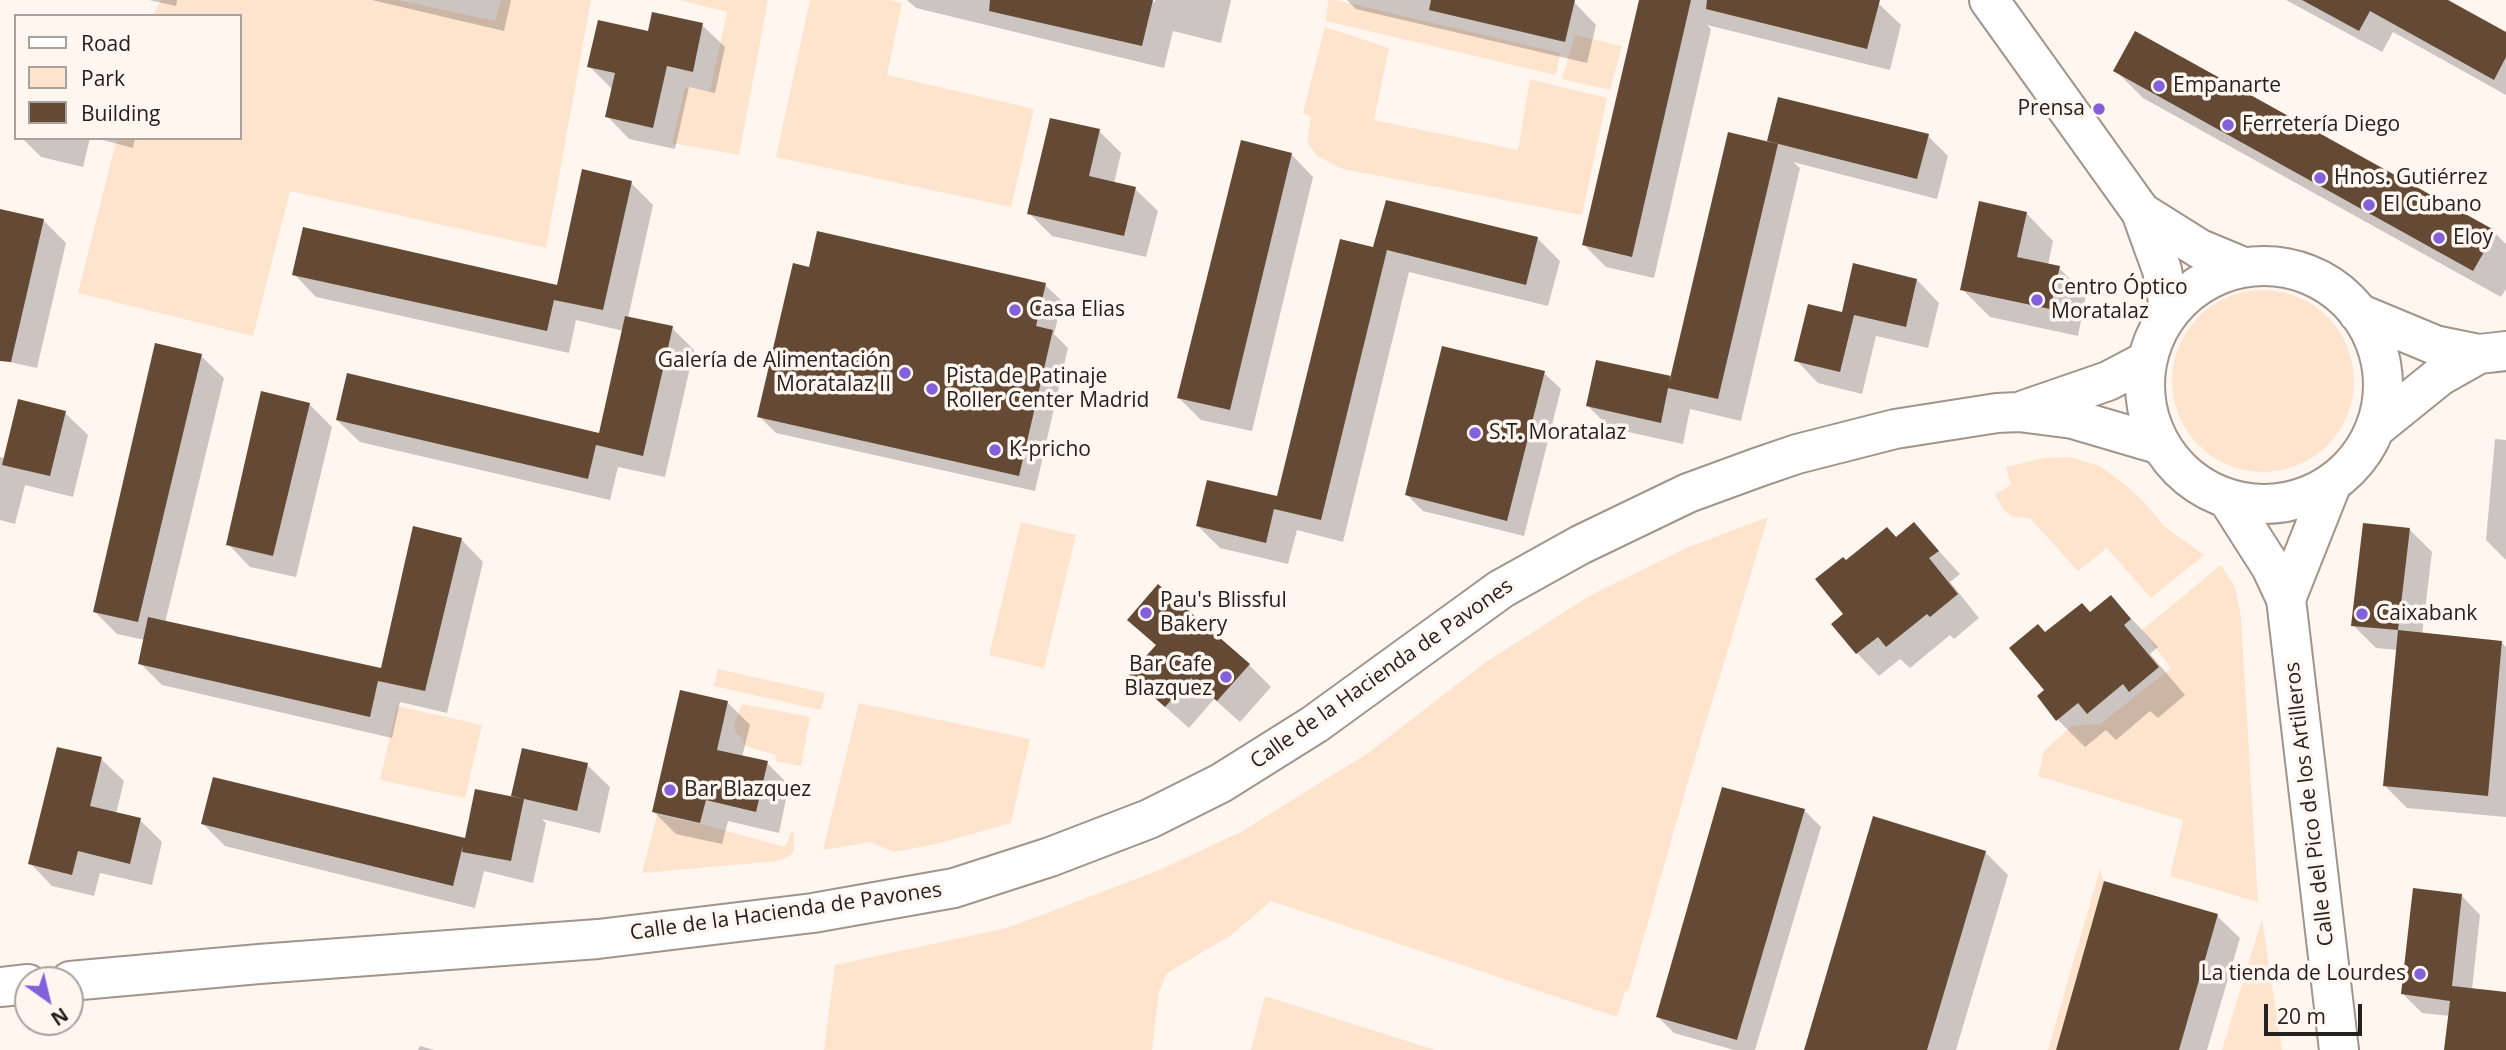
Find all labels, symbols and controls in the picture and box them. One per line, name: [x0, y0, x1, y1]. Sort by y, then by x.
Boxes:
legend: [14, 14, 242, 140]
text: Road: [81, 29, 131, 57]
text: Park: [81, 64, 125, 92]
place label: Empanarte: [2173, 73, 2281, 99]
marker: Empanarte: [2151, 78, 2167, 94]
place label: Prensa: [2017, 96, 2085, 122]
text: Building: [81, 99, 160, 127]
marker: Prensa: [2091, 101, 2107, 117]
place label: Ferretería Diego: [2242, 112, 2400, 138]
marker: Ferretería Diego: [2220, 117, 2236, 133]
place label: Hnos. Gutiérrez: [2334, 165, 2488, 191]
marker: Hnos. Gutiérrez: [2312, 170, 2328, 186]
place label: El Cubano: [2383, 192, 2482, 218]
marker: El Cubano: [2361, 197, 2377, 213]
place label: Eloy: [2453, 225, 2493, 251]
marker: Eloy: [2431, 230, 2447, 246]
place label: Centro Óptico Moratalaz: [2051, 275, 2188, 325]
marker: Centro Óptico Moratalaz: [2029, 292, 2045, 308]
place label: Casa Elias: [1029, 297, 1125, 323]
marker: Casa Elias: [1007, 302, 1023, 318]
place label: Galería de Alimentación Moratalaz II: [658, 348, 891, 398]
place label: Pista de Patinaje Roller Center Madrid: [946, 364, 1149, 414]
marker: Galería de Alimentación Moratalaz II: [897, 365, 913, 381]
marker: Pista de Patinaje Roller Center Madrid: [924, 381, 940, 397]
place label: S.T. Moratalaz: [1489, 420, 1626, 446]
marker: S.T. Moratalaz: [1467, 425, 1483, 441]
place label: K-pricho: [1009, 437, 1091, 463]
marker: K-pricho: [987, 442, 1003, 458]
street label: Calle de la Hacienda de Pavones: [1246, 573, 1518, 775]
place label: Pau's Blissful Bakery: [1160, 588, 1287, 638]
place label: Caixabank: [2376, 601, 2477, 627]
marker: Pau's Blissful Bakery: [1138, 605, 1154, 621]
marker: Caixabank: [2354, 606, 2370, 622]
place label: Bar Cafe Blazquez: [1124, 652, 1212, 702]
street label: Calle del Pico de los Artilleros: [2280, 661, 2340, 947]
marker: Bar Cafe Blazquez: [1218, 669, 1234, 685]
place label: Bar Blazquez: [684, 777, 811, 803]
marker: Bar Blazquez: [662, 782, 678, 798]
street label: Calle de la Hacienda de Pavones: [628, 878, 944, 946]
place label: La tienda de Lourdes: [2201, 961, 2406, 987]
north arrow: [14, 966, 84, 1036]
marker: La tienda de Lourdes: [2412, 966, 2428, 982]
scale bar: [2268, 990, 2366, 1034]
text: N: [46, 1002, 73, 1032]
text: 20 m: [2277, 1002, 2326, 1030]

